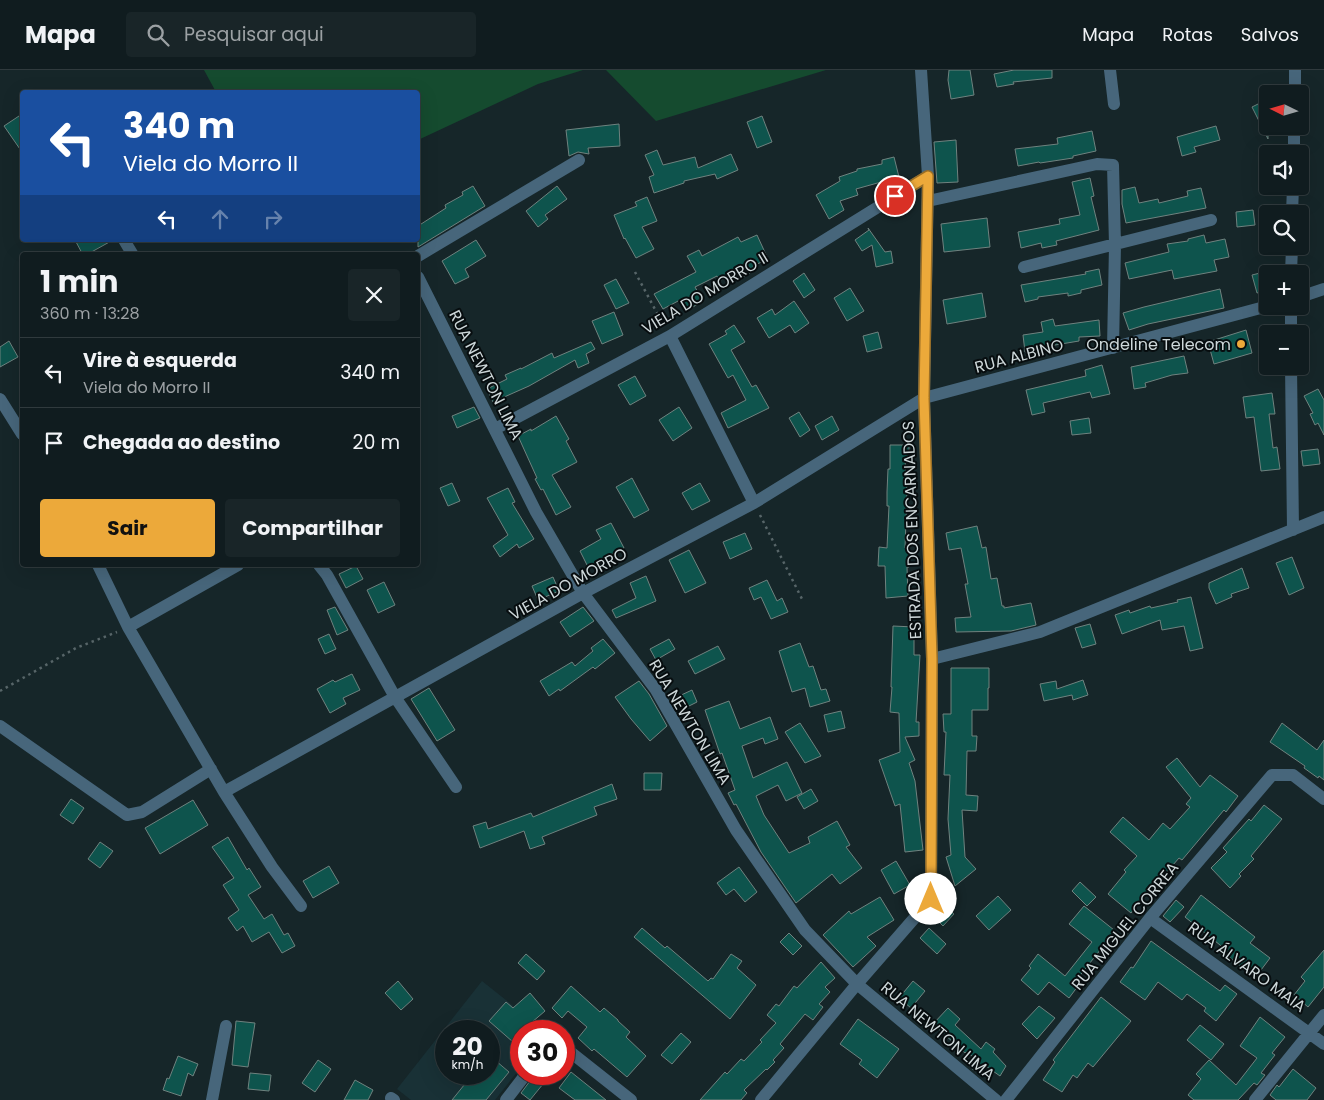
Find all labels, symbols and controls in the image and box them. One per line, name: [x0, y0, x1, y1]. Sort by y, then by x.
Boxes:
search box: [126, 12, 476, 57]
text: Mapa: [25, 18, 96, 51]
icon: search: [144, 21, 172, 49]
text: Pesquisar aqui: [184, 21, 324, 48]
text: Mapa: [1082, 22, 1134, 47]
text: Rotas: [1162, 22, 1213, 47]
text: Salvos: [1241, 22, 1299, 47]
north arrow: [1259, 85, 1309, 135]
map controls: [1259, 85, 1309, 375]
text: 340 m: [123, 101, 235, 150]
icon: left: [40, 110, 105, 175]
button: sound: [1259, 145, 1309, 195]
text: Viela do Morro II: [123, 148, 298, 179]
pin: [874, 175, 916, 217]
icon: arrive: [881, 182, 909, 210]
icon: left: [153, 205, 181, 233]
icon: ahead: [206, 205, 234, 233]
icon: right: [259, 205, 287, 233]
button: search: [1259, 205, 1309, 255]
street label: VIELA DO MORRO II: [638, 246, 772, 340]
text: 1 min: [40, 260, 118, 303]
button: +: [1259, 265, 1309, 315]
button: close: [348, 269, 400, 321]
text: 360 m · 13:28: [40, 302, 140, 325]
street label: RUA NEWTON LIMA: [443, 306, 529, 444]
button: −: [1259, 325, 1309, 375]
street label: RUA ALBINO: [972, 333, 1066, 379]
place label: Ondeline Telecom: [1086, 333, 1231, 356]
marker: Ondeline Telecom: [1235, 338, 1247, 350]
text: Vire à esquerda: [83, 347, 237, 374]
icon: left: [40, 359, 68, 387]
text: 340 m: [340, 359, 400, 386]
text: Viela do Morro II: [83, 376, 210, 399]
street label: ESTRADA DOS ENCARNADOS: [897, 421, 927, 639]
icon: arrive: [40, 429, 68, 457]
text: Chegada ao destino: [83, 429, 280, 456]
text: 20 m: [352, 429, 400, 456]
button: Sair: [40, 499, 215, 557]
button: Compartilhar: [225, 499, 400, 557]
street label: VIELA DO MORRO: [505, 542, 631, 626]
street label: RUA NEWTON LIMA: [643, 655, 737, 789]
street label: RUA MIGUEL CORREA: [1066, 857, 1184, 995]
position arrow: [904, 872, 956, 924]
street label: RUA ÁLVARO MAIA: [1183, 916, 1311, 1018]
street label: RUA NEWTON LIMA: [876, 976, 1000, 1086]
speed limit sign: 30: [510, 1020, 575, 1085]
text: 20: [452, 1029, 483, 1064]
text: km/h: [452, 1056, 483, 1073]

